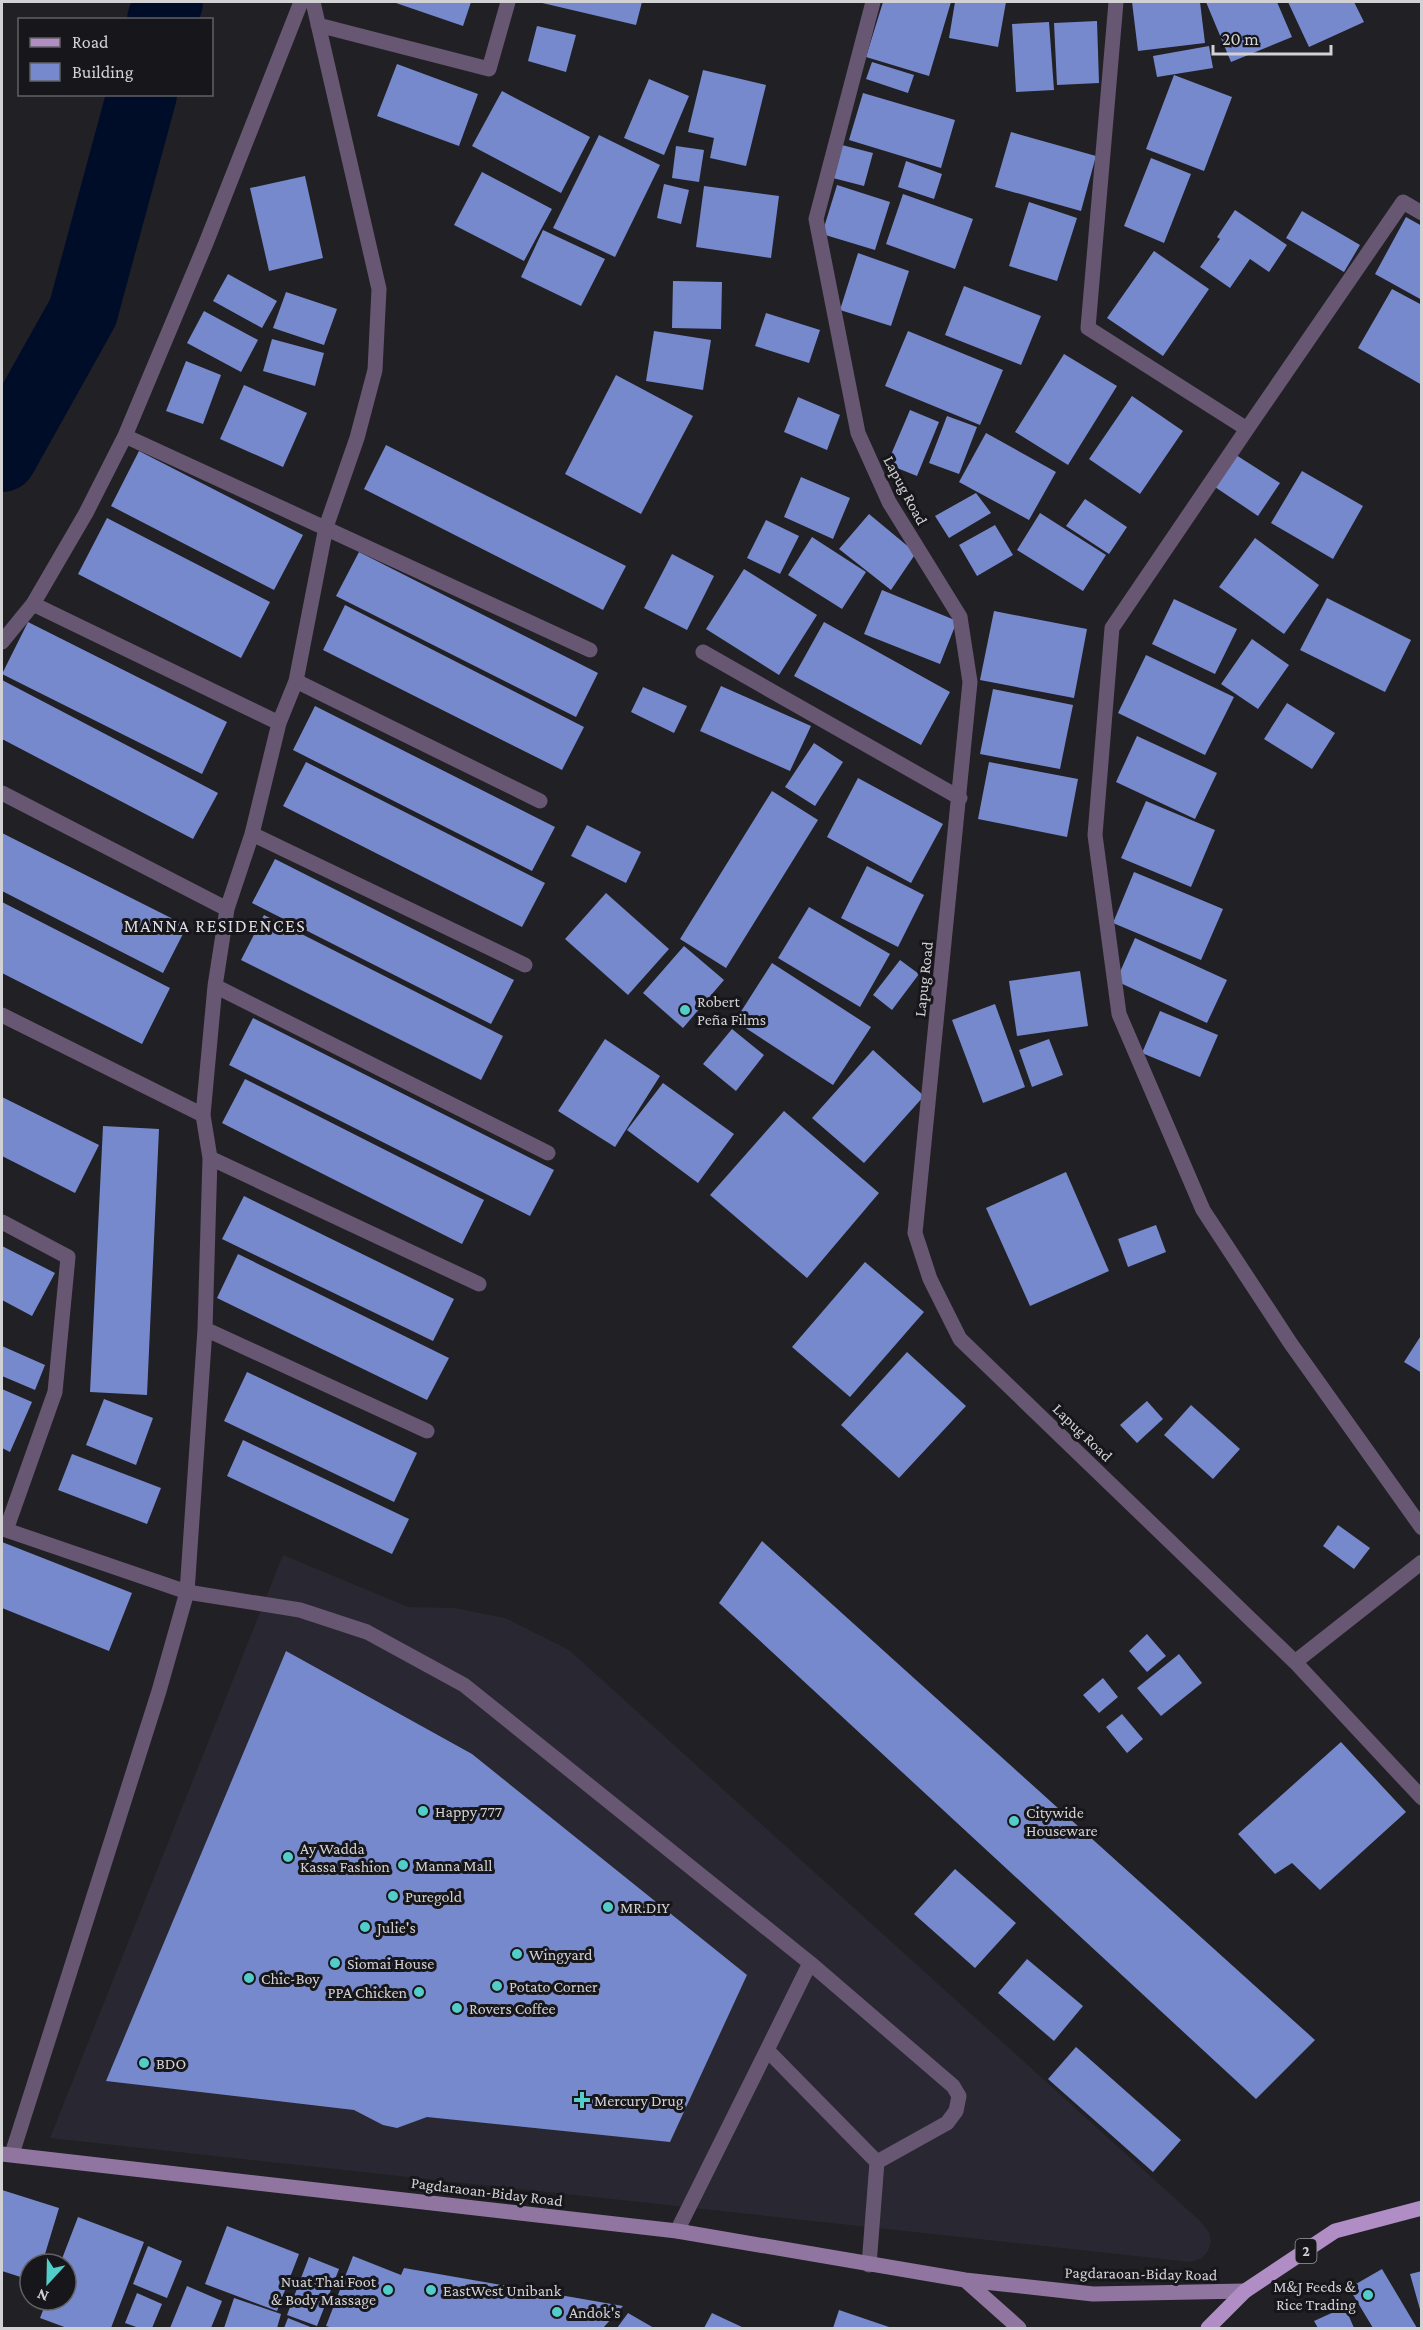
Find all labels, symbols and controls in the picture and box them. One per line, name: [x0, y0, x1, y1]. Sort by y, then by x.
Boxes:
legend: [18, 18, 213, 96]
scale bar: [1213, 18, 1332, 56]
text: 20 m: [1222, 29, 1259, 49]
text: Road: [72, 32, 109, 52]
text: Building: [72, 62, 134, 82]
street label: Lapug Road: [879, 453, 931, 529]
district label: MANNA RESIDENCES: [124, 916, 306, 936]
street label: Lapug Road: [911, 940, 937, 1018]
place label: Robert Peña Films: [697, 993, 766, 1028]
marker: Robert Peña Films: [678, 1003, 692, 1017]
street label: Lapug Road: [1049, 1400, 1116, 1466]
place label: Happy 777: [435, 1803, 503, 1821]
marker: Happy 777: [416, 1804, 430, 1818]
place label: Citywide Houseware: [1026, 1804, 1098, 1839]
marker: Citywide Houseware: [1007, 1814, 1021, 1828]
place label: Ay Wadda Kassa Fashion: [300, 1840, 390, 1875]
marker: Ay Wadda Kassa Fashion: [281, 1850, 295, 1864]
place label: Manna Mall: [415, 1857, 492, 1874]
marker: Manna Mall: [396, 1858, 410, 1872]
place label: Puregold: [405, 1888, 463, 1906]
marker: Puregold: [386, 1889, 400, 1903]
place label: MR.DIY: [620, 1899, 670, 1916]
marker: MR.DIY: [601, 1900, 615, 1914]
place label: Julie's: [375, 1919, 416, 1937]
marker: Julie's: [358, 1920, 372, 1934]
place label: Wingyard: [529, 1946, 593, 1964]
marker: Wingyard: [510, 1947, 524, 1961]
place label: Siomai House: [347, 1955, 434, 1972]
marker: Siomai House: [328, 1956, 342, 1970]
place label: Chic-Boy: [261, 1970, 320, 1988]
marker: Chic-Boy: [242, 1971, 256, 1985]
place label: Potato Corner: [509, 1978, 598, 1995]
marker: Potato Corner: [490, 1979, 504, 1993]
place label: PPA Chicken: [327, 1984, 407, 2001]
marker: PPA Chicken: [412, 1985, 426, 1999]
place label: Rovers Coffee: [469, 2000, 555, 2017]
marker: Rovers Coffee: [450, 2001, 464, 2015]
place label: BDO: [156, 2055, 186, 2072]
marker: BDO: [137, 2056, 151, 2070]
place label: Mercury Drug: [594, 2092, 684, 2110]
marker: Mercury Drug: [575, 2093, 589, 2107]
street label: Pagdaraoan-Biday Road: [410, 2174, 564, 2210]
road number: 2: [1296, 2239, 1316, 2263]
north arrow: [18, 2252, 78, 2312]
street label: Pagdaraoan-Biday Road: [1064, 2264, 1218, 2284]
place label: Nuat Thai Foot & Body Massage: [271, 2273, 377, 2309]
place label: M&J Feeds & Rice Trading: [1273, 2278, 1357, 2314]
place label: EastWest Unibank: [443, 2282, 562, 2299]
marker: Nuat Thai Foot & Body Massage: [381, 2283, 395, 2297]
marker: EastWest Unibank: [424, 2283, 438, 2297]
text: N: [34, 2285, 51, 2305]
marker: M&J Feeds & Rice Trading: [1361, 2288, 1375, 2302]
place label: Andok's: [569, 2304, 621, 2321]
marker: Andok's: [550, 2305, 564, 2319]

